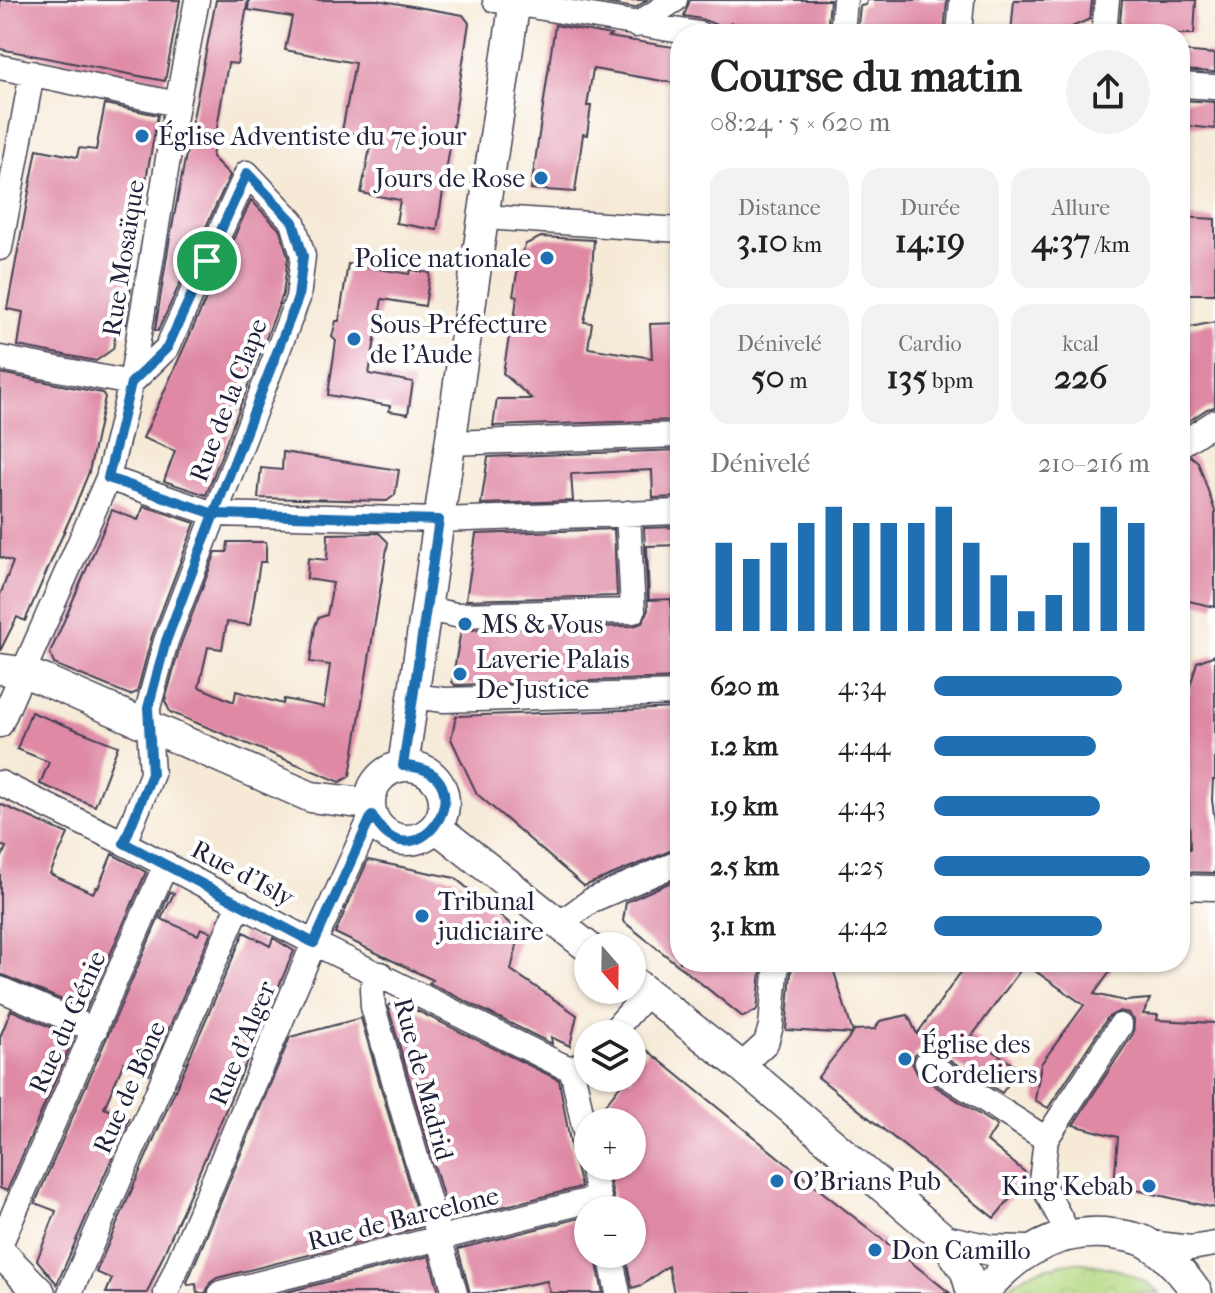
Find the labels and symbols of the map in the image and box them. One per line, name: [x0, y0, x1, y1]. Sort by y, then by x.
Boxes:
place label: Église Adventiste du 7e jour: [158, 120, 467, 152]
marker: Église Adventiste du 7e jour: [133, 127, 151, 145]
place label: Jours de Rose: [373, 163, 525, 194]
marker: Jours de Rose: [532, 169, 550, 187]
street label: Rue Mosaïque: [96, 177, 151, 339]
pin: [173, 227, 241, 295]
place label: Police nationale: [354, 243, 531, 274]
marker: Police nationale: [538, 249, 556, 267]
place label: Sous-Préfecture de l'Aude: [370, 309, 547, 370]
street label: Rue de la Clape: [183, 314, 274, 486]
marker: Sous-Préfecture de l'Aude: [345, 330, 363, 348]
place label: MS & Vous: [481, 609, 603, 640]
marker: MS & Vous: [456, 615, 474, 633]
place label: Laverie Palais De Justice: [476, 644, 630, 705]
marker: Laverie Palais De Justice: [451, 665, 469, 683]
street label: Rue d'Isly: [186, 834, 300, 914]
place label: Tribunal judiciaire: [435, 886, 544, 947]
marker: Tribunal judiciaire: [413, 907, 431, 925]
north arrow: [574, 932, 646, 1004]
street label: Rue du Génie: [22, 946, 113, 1098]
street label: Rue d'Alger: [202, 976, 282, 1110]
street label: Rue de Madrid: [387, 995, 460, 1164]
street label: Rue de Bône: [86, 1016, 173, 1158]
place label: Église des Cordeliers: [921, 1028, 1037, 1090]
marker: Église des Cordeliers: [896, 1050, 914, 1068]
place label: O'Brians Pub: [793, 1166, 941, 1197]
place label: King Kebab: [1001, 1171, 1133, 1202]
marker: O'Brians Pub: [768, 1172, 786, 1190]
marker: King Kebab: [1140, 1177, 1158, 1195]
street label: Rue de Barcelone: [304, 1180, 502, 1257]
place label: Don Camillo: [891, 1235, 1031, 1266]
marker: Don Camillo: [866, 1241, 884, 1259]

